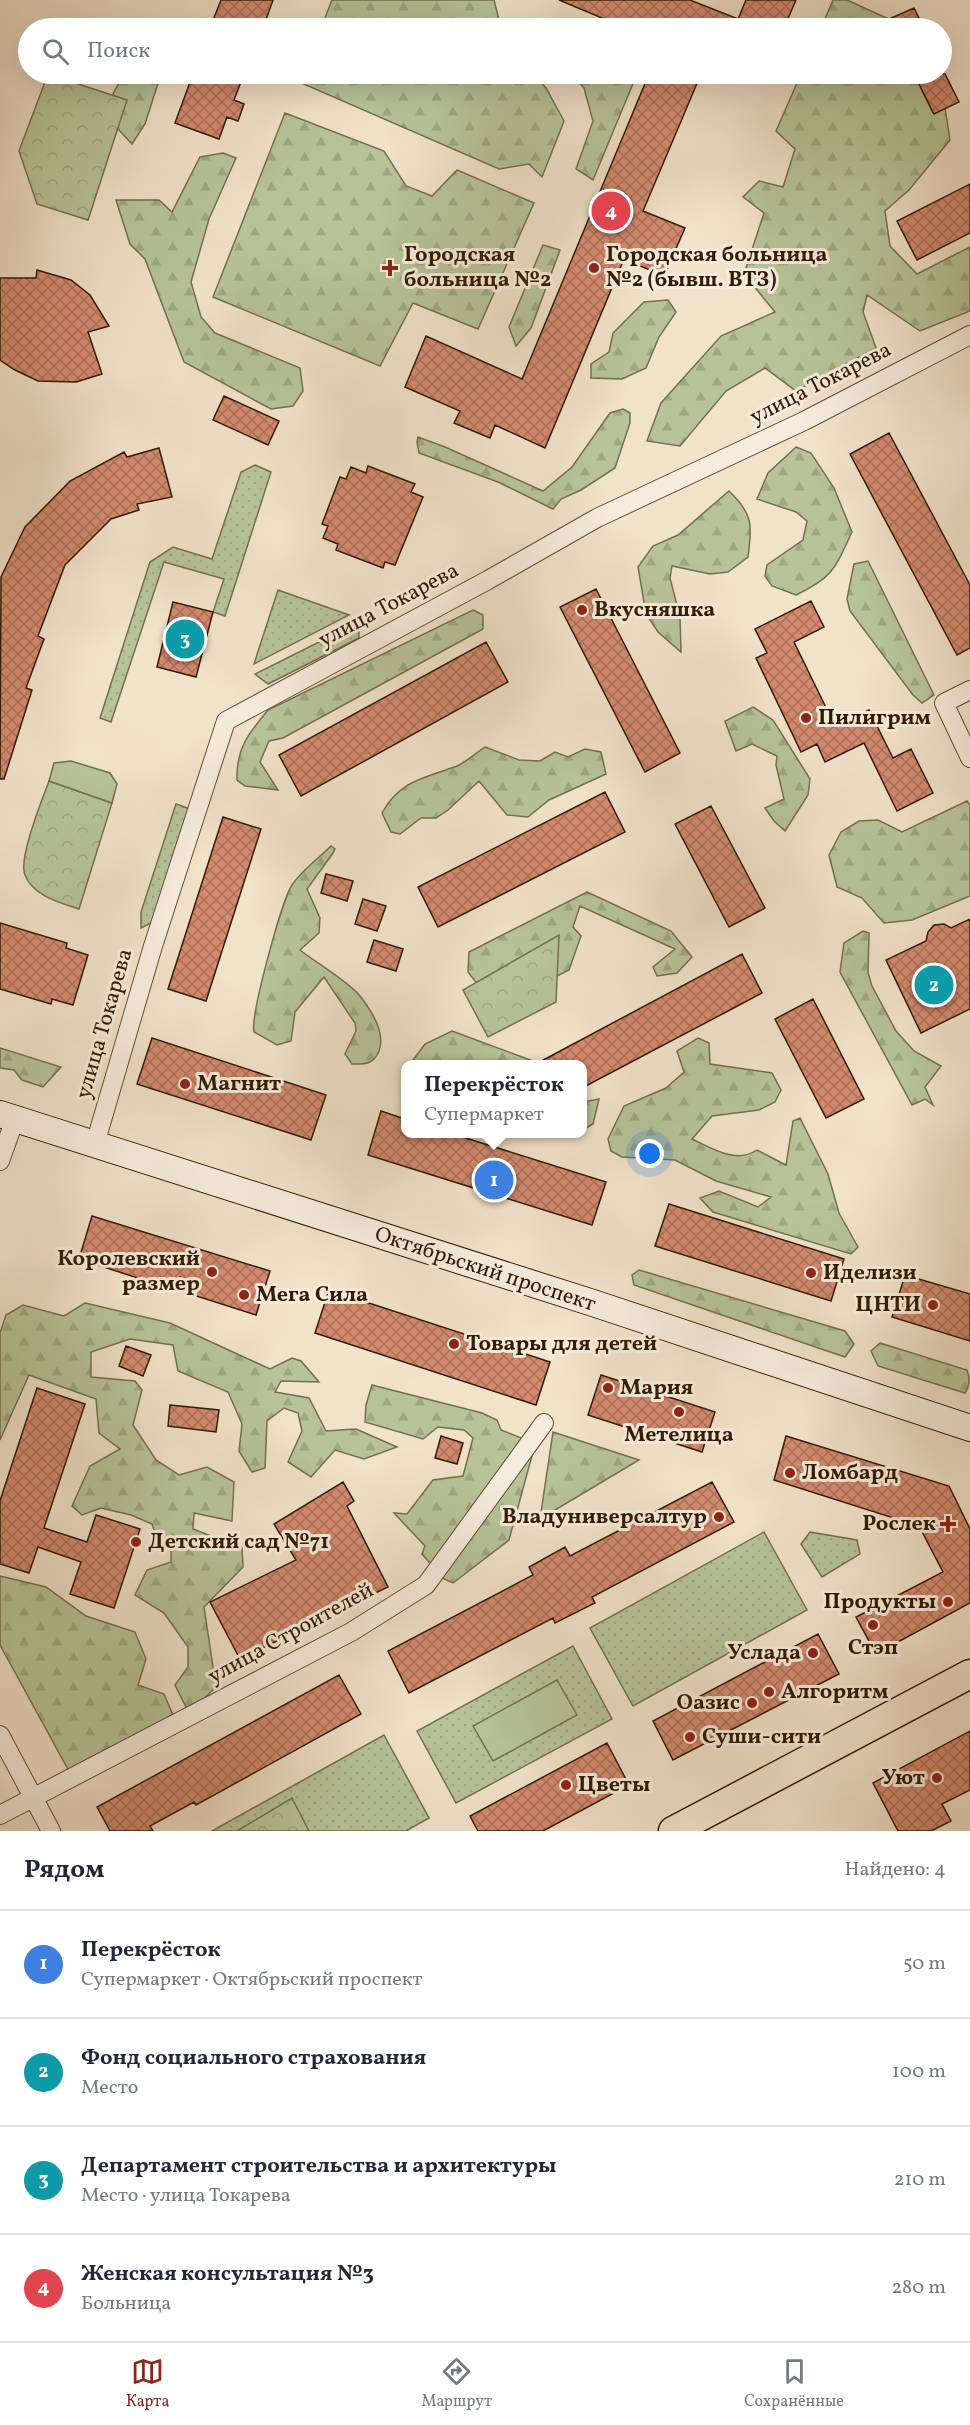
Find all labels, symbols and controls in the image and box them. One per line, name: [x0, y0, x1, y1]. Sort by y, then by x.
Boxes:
search box: [18, 18, 952, 84]
icon: search: [39, 35, 72, 68]
text: Поиск: [87, 36, 150, 67]
pin: 4: [592, 188, 630, 234]
place label: Городская больница №2: [404, 240, 551, 296]
place label: Городская больница №2 (бывш. ВТЗ): [606, 240, 828, 296]
marker: Городская больница №2: [381, 259, 399, 277]
marker: Городская больница №2 (бывш. ВТЗ): [587, 261, 601, 275]
street label: улица Токарева: [745, 335, 897, 433]
street label: улица Токарева: [313, 556, 465, 656]
place label: Вкусняшка: [594, 595, 715, 626]
marker: Вкусняшка: [575, 603, 589, 617]
pin: 3: [166, 616, 204, 662]
place label: Пилигрим: [818, 703, 932, 734]
marker: Пилигрим: [799, 711, 813, 725]
street label: улица Токарева: [69, 945, 141, 1103]
pin: 2: [914, 962, 954, 1008]
popup: [401, 1060, 587, 1138]
place label: Магнит: [197, 1069, 281, 1100]
text: Перекрёсток: [424, 1070, 564, 1101]
marker: Магнит: [178, 1077, 192, 1091]
text: Супермаркет: [424, 1101, 544, 1129]
your location: [635, 1139, 664, 1168]
pin: 1: [474, 1158, 514, 1202]
street label: Октябрьский проспект: [370, 1220, 600, 1320]
place label: Королевский размер: [57, 1244, 200, 1300]
place label: Иделизи: [823, 1258, 917, 1289]
marker: Королевский размер: [205, 1265, 219, 1279]
marker: Иделизи: [804, 1266, 818, 1280]
place label: Мега Сила: [256, 1280, 368, 1311]
marker: Мега Сила: [237, 1288, 251, 1302]
place label: ЦНТИ: [855, 1290, 921, 1321]
marker: ЦНТИ: [926, 1298, 940, 1312]
place label: Товары для детей: [466, 1329, 657, 1360]
marker: Товары для детей: [447, 1337, 461, 1351]
place label: Мария: [620, 1373, 693, 1404]
marker: Мария: [601, 1381, 615, 1395]
marker: Метелица: [672, 1405, 686, 1419]
place label: Метелица: [624, 1420, 734, 1451]
place label: Ломбард: [802, 1458, 898, 1489]
marker: Ломбард: [783, 1466, 797, 1480]
place label: Владуниверсалтур: [502, 1502, 707, 1533]
place label: Рослек: [862, 1509, 936, 1540]
marker: Владуниверсалтур: [712, 1510, 726, 1524]
marker: Рослек: [941, 1517, 955, 1531]
place label: Детский сад №71: [148, 1527, 329, 1558]
marker: Детский сад №71: [129, 1535, 143, 1549]
street label: улица Строителей: [203, 1576, 379, 1692]
place label: Продукты: [824, 1587, 936, 1618]
marker: Продукты: [941, 1595, 955, 1609]
marker: Стэп: [866, 1618, 880, 1632]
place label: Стэп: [848, 1633, 898, 1664]
place label: Услада: [728, 1638, 801, 1669]
marker: Услада: [806, 1646, 820, 1660]
place label: Алгоритм: [781, 1677, 889, 1708]
marker: Алгоритм: [762, 1685, 776, 1699]
place label: Оазис: [677, 1688, 740, 1719]
marker: Оазис: [745, 1696, 759, 1710]
place label: Суши-сити: [702, 1722, 821, 1753]
marker: Суши-сити: [683, 1730, 697, 1744]
place label: Уют: [882, 1763, 925, 1794]
place label: Цветы: [578, 1770, 650, 1801]
marker: Уют: [930, 1771, 944, 1785]
marker: Цветы: [559, 1778, 573, 1792]
text: Рядом: [24, 1852, 104, 1888]
text: Найдено: 4: [845, 1856, 946, 1884]
text: Перекрёсток: [81, 1935, 221, 1966]
text: 1: [39, 1950, 48, 1978]
text: 50 m: [903, 1950, 946, 1978]
text: Супермаркет · Октябрьский проспект: [81, 1966, 422, 1994]
text: Фонд социального страхования: [81, 2043, 426, 2074]
text: 2: [38, 2058, 49, 2086]
text: 100 m: [892, 2058, 946, 2086]
text: Место: [81, 2074, 138, 2102]
text: Департамент строительства и архитектуры: [81, 2151, 556, 2182]
text: 3: [38, 2166, 49, 2194]
text: 210 m: [894, 2166, 946, 2194]
text: Место · улица Токарева: [81, 2182, 291, 2210]
text: Женская консультация №3: [81, 2259, 374, 2290]
text: 4: [37, 2274, 50, 2302]
text: 280 m: [891, 2274, 946, 2302]
text: Больница: [81, 2290, 171, 2318]
tab: Карта: [126, 2355, 169, 2413]
tab: Маршрут: [421, 2355, 492, 2413]
tab: Сохранённые: [744, 2355, 844, 2413]

